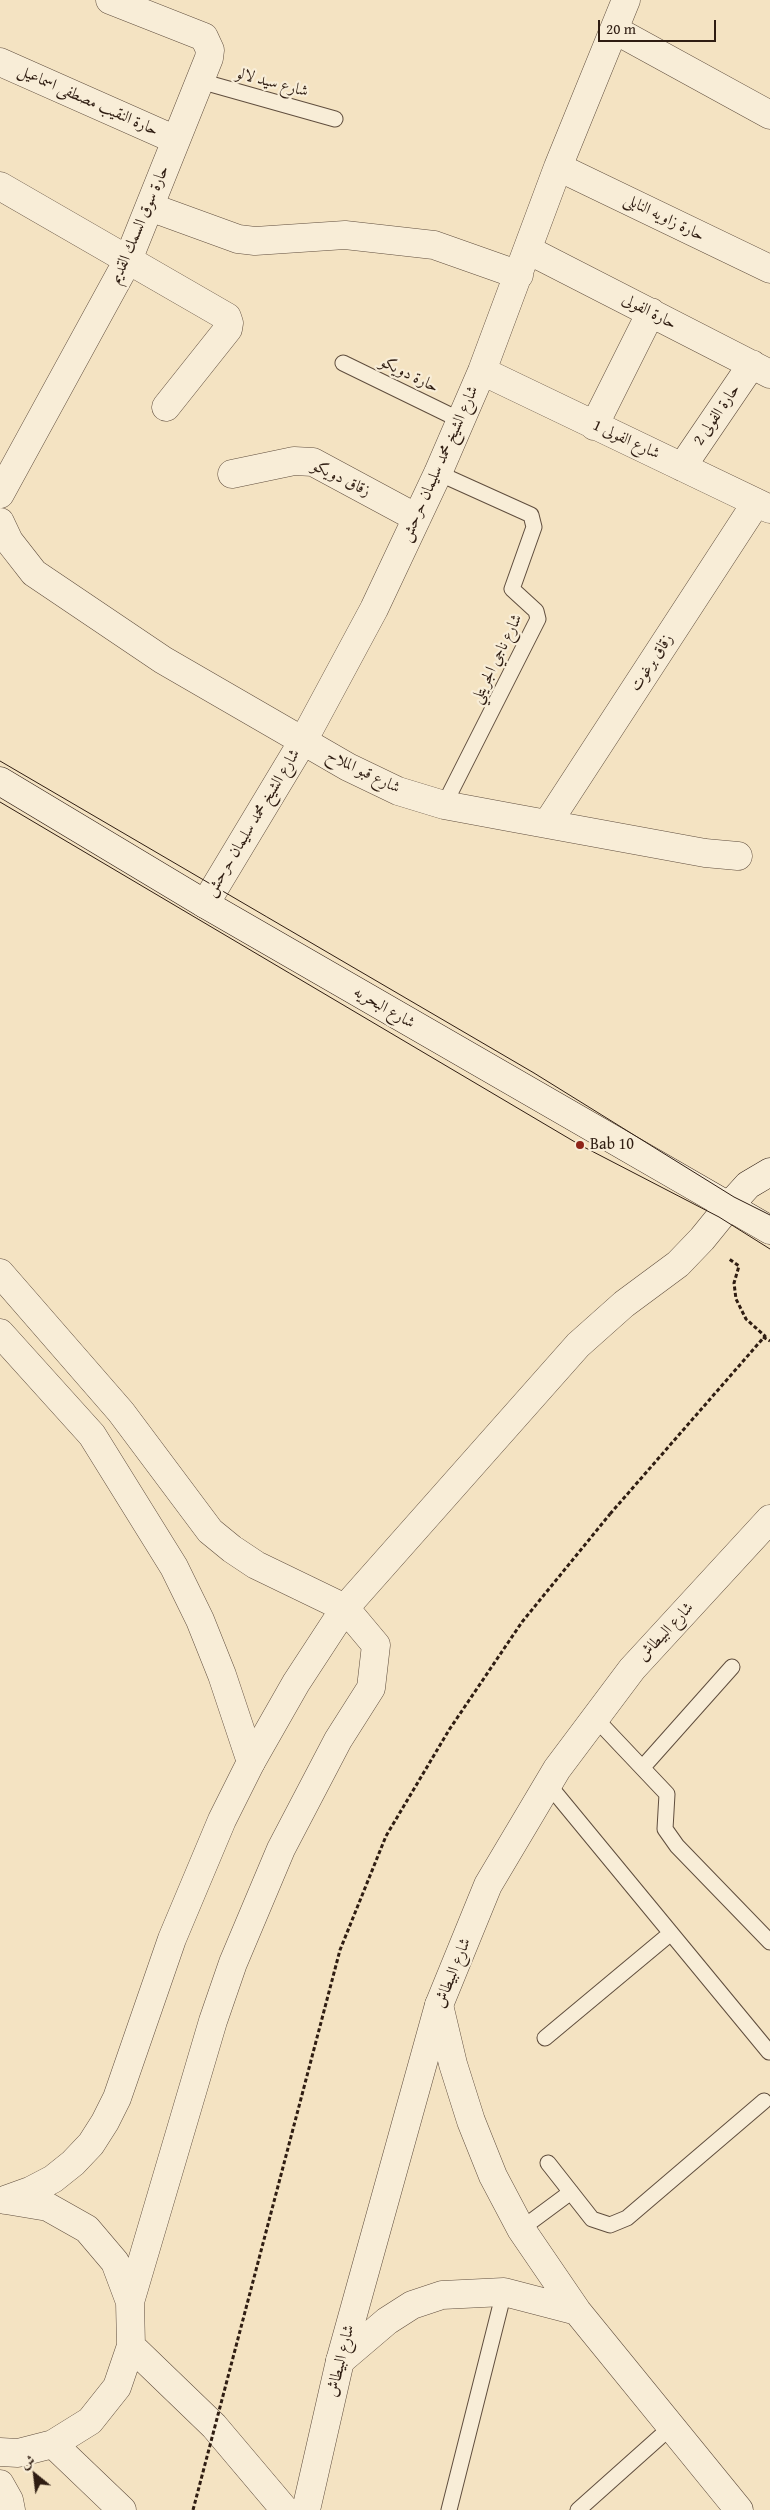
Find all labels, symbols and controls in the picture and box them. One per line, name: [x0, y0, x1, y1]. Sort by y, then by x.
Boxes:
scale bar: [600, 10, 718, 42]
text: 20 m: [606, 18, 636, 39]
street label: حارة النقيب مصطفى اسماعيل: [15, 61, 161, 141]
street label: شارع سيد لالو: [234, 64, 310, 102]
street label: حارة سوق السمك القديم: [106, 163, 174, 287]
street label: حارة زاويه النابلى: [620, 190, 708, 246]
street label: حارة الفولى: [619, 290, 679, 334]
street label: حارة دويكو: [377, 353, 441, 397]
street label: حارة الفولى 2: [690, 381, 744, 449]
street label: شارع الشيخ محمد سليمان حرحش: [397, 383, 483, 545]
street label: شارع الفولى 1: [589, 416, 663, 464]
street label: زقاق دويكو: [309, 457, 373, 501]
street label: شارع ناجي الجريتلي: [467, 611, 527, 707]
street label: زقاق برغوت: [626, 631, 678, 695]
street label: شارع الشيخ محمد سليمان حرحش: [201, 746, 305, 900]
street label: شارع قبو الملاح: [323, 746, 403, 798]
street label: شارع البحريه: [350, 983, 418, 1033]
place label: Bab 10: [590, 1135, 634, 1155]
marker: Bab 10: [574, 1139, 586, 1151]
street label: شارع البيطاش: [634, 1598, 698, 1666]
street label: شارع البيطاش: [430, 1935, 476, 2011]
street label: شارع البيطاش: [323, 2323, 359, 2399]
north arrow: [10, 2450, 60, 2500]
text: ش: [17, 2450, 39, 2474]

